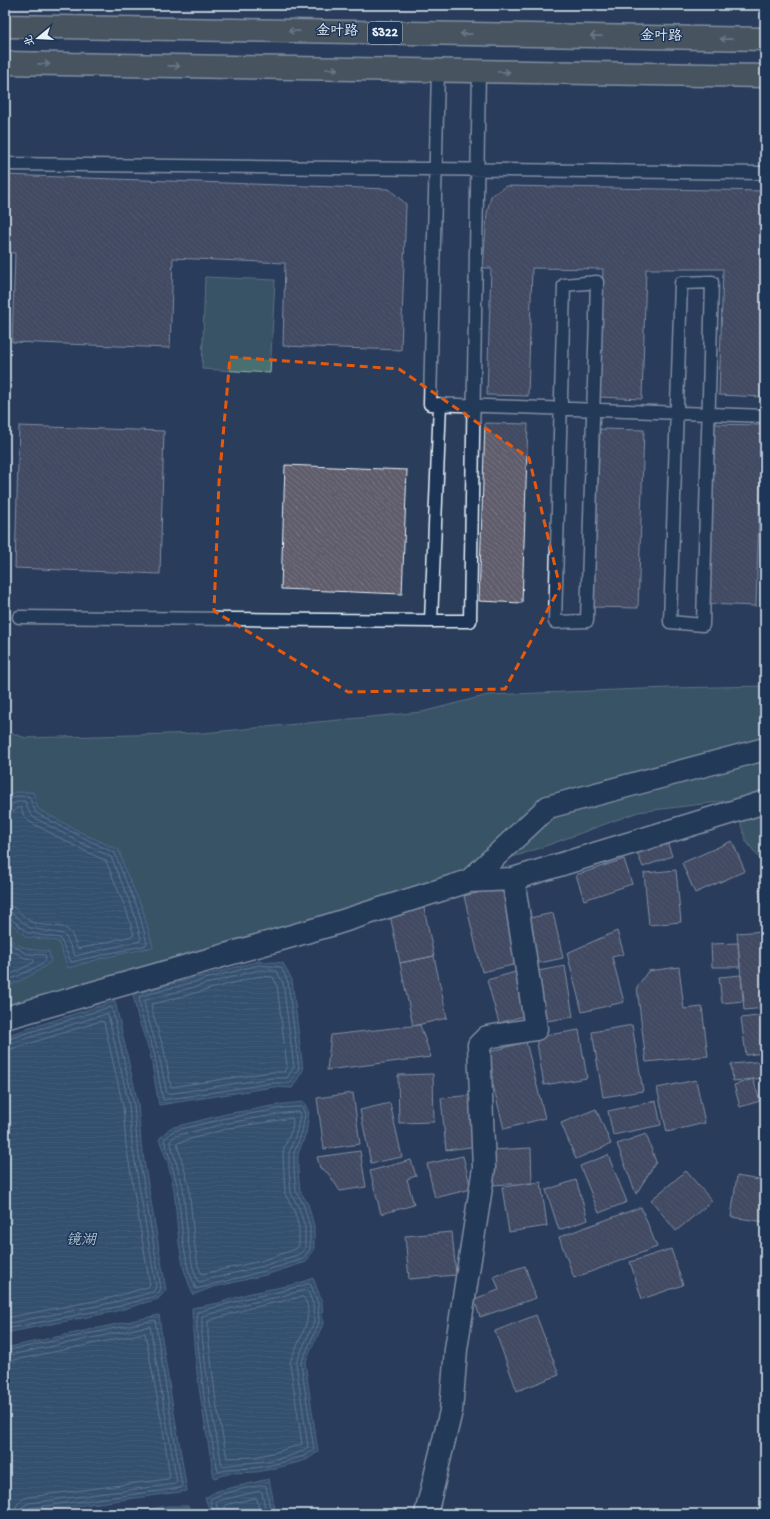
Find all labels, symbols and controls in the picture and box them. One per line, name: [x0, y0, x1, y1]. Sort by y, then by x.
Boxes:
north arrow: [18, 18, 58, 58]
street label: 金叶路: [316, 22, 358, 41]
road number: S322: [368, 22, 402, 44]
one-way arrow: [288, 27, 301, 35]
street label: 金叶路: [640, 27, 682, 46]
one-way arrow: [460, 30, 473, 38]
one-way arrow: [590, 32, 603, 40]
text: 北: [23, 33, 38, 48]
one-way arrow: [720, 35, 733, 42]
one-way arrow: [37, 60, 50, 68]
one-way arrow: [167, 62, 180, 70]
one-way arrow: [325, 65, 338, 73]
one-way arrow: [497, 68, 510, 76]
water label: 镜湖: [66, 1231, 98, 1250]

